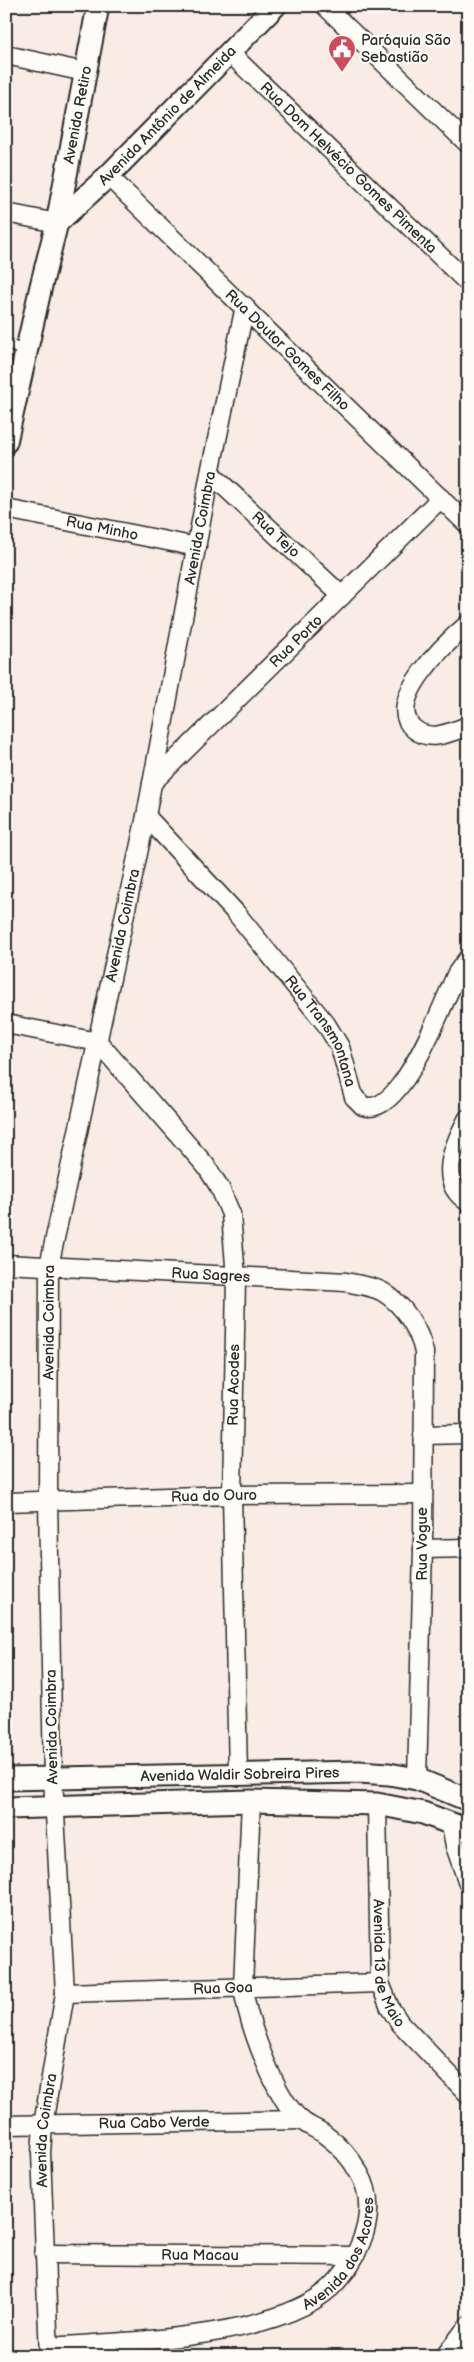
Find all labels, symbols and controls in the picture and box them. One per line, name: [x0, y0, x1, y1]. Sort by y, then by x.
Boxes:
place label: Paróquia São Sebastião: [361, 31, 451, 67]
public building icon: Paróquia São Sebastião: [327, 34, 357, 73]
street label: Avenida Antônio de Almeida: [94, 42, 240, 190]
street label: Avenida Retiro: [59, 64, 96, 165]
street label: Rua Dom Helvécio Gomes Pimenta: [256, 78, 441, 257]
street label: Rua Doutor Gomes Filho: [221, 285, 354, 415]
street label: Avenida Coimbra: [180, 469, 220, 586]
street label: Rua Tejo: [248, 507, 304, 562]
street label: Rua Minho: [64, 512, 140, 545]
street label: Rua Porto: [265, 611, 326, 672]
street label: Avenida Coimbra: [101, 867, 144, 984]
street label: Rua Transmontana: [281, 971, 360, 1089]
street label: Rua Sagres: [171, 1263, 251, 1286]
street label: Avenida Coimbra: [39, 1265, 59, 1380]
street label: Rua Acodes: [224, 1343, 244, 1426]
street label: Rua do Ouro: [171, 1485, 257, 1506]
street label: Rua Vogue: [413, 1507, 432, 1581]
street label: Avenida Coimbra: [41, 1669, 63, 1785]
street label: Avenida Waldir Sobreira Pires: [140, 1763, 340, 1786]
street label: Avenida 13 de Maio: [369, 1899, 410, 2031]
street label: Rua Goa: [193, 1978, 253, 1998]
street label: Avenida Coimbra: [31, 2072, 61, 2188]
street label: Rua Cabo Verde: [98, 2112, 210, 2133]
street label: Avenida dos Acores: [299, 2196, 378, 2314]
street label: Rua Macau: [161, 2245, 239, 2265]

